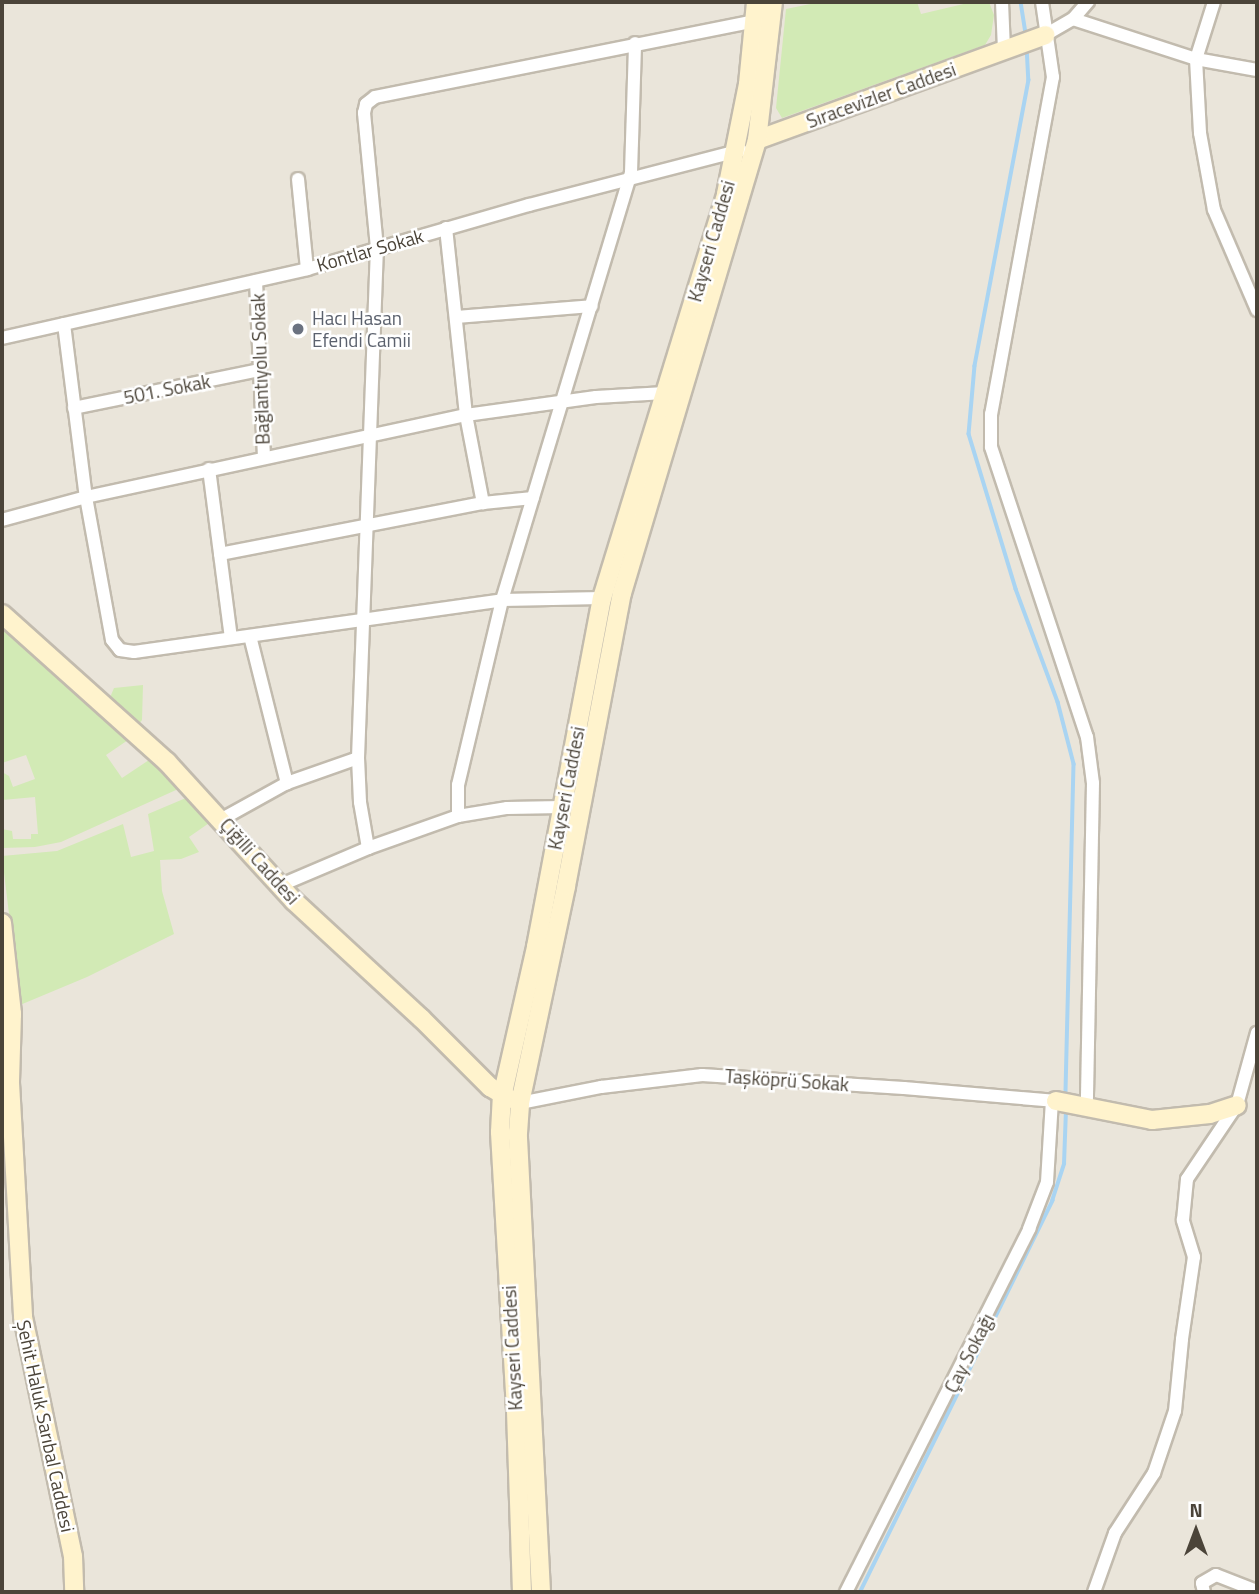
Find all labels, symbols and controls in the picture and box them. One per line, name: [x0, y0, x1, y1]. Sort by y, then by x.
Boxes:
street label: Sıracevizler Caddesi: [803, 57, 959, 133]
street label: Kayseri Caddesi: [683, 178, 739, 304]
street label: Kontlar Sokak: [314, 224, 426, 276]
street label: Bağlantıyolu Sokak: [246, 293, 274, 445]
place label: Hacı Hasan Efendi Camii: [312, 307, 411, 351]
marker: Hacı Hasan Efendi Camii: [290, 321, 306, 337]
street label: 501. Sokak: [122, 369, 212, 409]
street label: Kayseri Caddesi: [543, 724, 589, 852]
street label: Çiğilli Caddesi: [215, 813, 305, 909]
street label: Taşköprü Sokak: [724, 1064, 850, 1096]
street label: Kayseri Caddesi: [497, 1285, 527, 1411]
street label: Çay Sokağı: [939, 1310, 999, 1396]
street label: Şehit Haluk Sarıbal Caddesi: [12, 1318, 80, 1534]
text: N: [1189, 1495, 1203, 1524]
north arrow: [1161, 1496, 1231, 1566]

